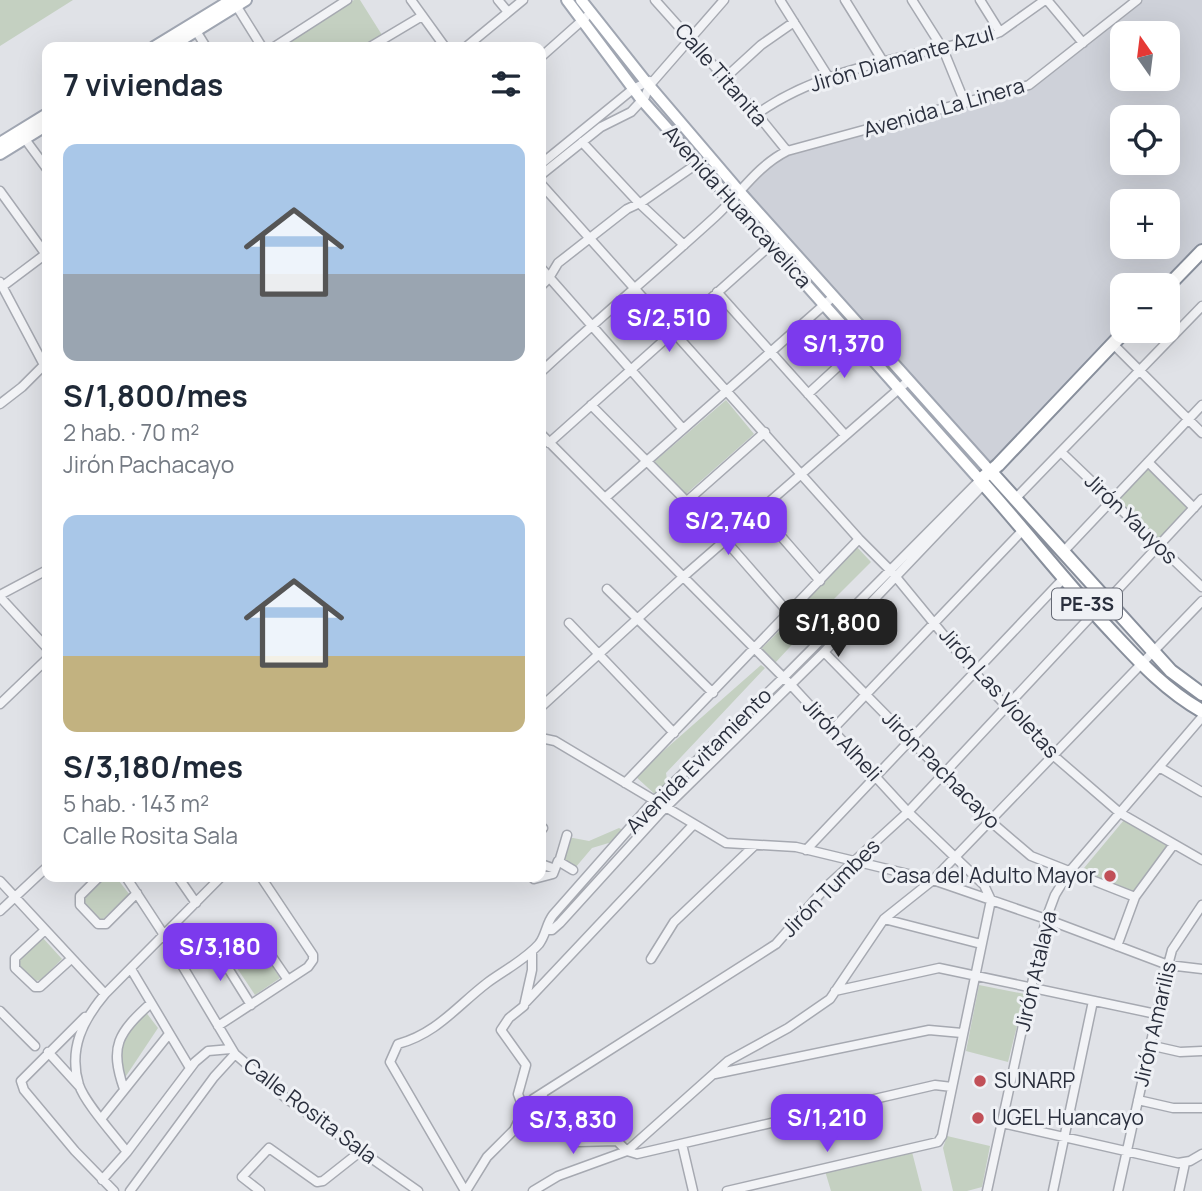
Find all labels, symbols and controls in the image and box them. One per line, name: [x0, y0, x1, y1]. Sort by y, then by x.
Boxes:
street label: Calle Titanita: [669, 17, 774, 132]
street label: Jirón Diamante Azul: [807, 18, 997, 98]
north arrow: [1110, 21, 1180, 91]
map controls: [1110, 21, 1180, 343]
text: 7 viviendas: [63, 64, 223, 105]
icon: filters: [487, 65, 525, 103]
street label: Avenida La Linera: [860, 71, 1027, 143]
button: locate: [1110, 105, 1180, 175]
street label: Avenida Huancavelica: [657, 119, 818, 294]
icon: home: [231, 189, 357, 315]
button: +: [1110, 189, 1180, 259]
button: −: [1110, 273, 1180, 343]
pin: S/2,510: [604, 294, 734, 354]
text: S/2,510: [627, 301, 711, 333]
pin: S/1,370: [779, 320, 909, 380]
text: S/1,370: [803, 327, 885, 359]
text: S/1,800/mes: [63, 375, 248, 416]
text: 2 hab. · 70 m²: [63, 416, 199, 448]
text: Jirón Pachacayo: [63, 448, 234, 480]
street label: Jirón Yauyos: [1079, 467, 1184, 570]
pin: S/2,740: [663, 498, 793, 557]
text: S/2,740: [685, 504, 771, 536]
icon: home: [231, 560, 357, 686]
road number: PE-3S: [1052, 589, 1122, 620]
pin: S/1,800: [773, 600, 903, 659]
text: S/1,800: [795, 606, 881, 638]
street label: Jirón Las Violetas: [934, 621, 1066, 764]
street label: Avenida Evitamiento: [619, 681, 777, 839]
street label: Jirón Alheli: [797, 692, 888, 787]
street label: Jirón Pachacayo: [877, 704, 1007, 834]
text: S/3,180/mes: [63, 746, 243, 787]
text: 5 hab. · 143 m²: [63, 787, 209, 819]
text: Calle Rosita Sala: [63, 819, 238, 851]
street label: Jirón Tumbes: [775, 832, 886, 943]
place label: Casa del Adulto Mayor: [882, 861, 1096, 889]
marker: Casa del Adulto Mayor: [1102, 868, 1118, 884]
street label: Jirón Atalaya: [1008, 908, 1062, 1034]
pin: S/3,180: [155, 923, 285, 983]
text: S/3,180: [179, 930, 261, 962]
street label: Jirón Amarilis: [1126, 959, 1182, 1089]
street label: Calle Rosita Sala: [238, 1051, 383, 1170]
place label: SUNARP: [994, 1066, 1076, 1094]
marker: SUNARP: [972, 1073, 988, 1089]
pin: S/1,210: [762, 1094, 892, 1154]
pin: S/3,830: [508, 1096, 638, 1156]
text: S/1,210: [787, 1101, 867, 1133]
text: S/3,830: [529, 1103, 617, 1135]
place label: UGEL Huancayo: [992, 1103, 1144, 1131]
marker: UGEL Huancayo: [970, 1110, 986, 1126]

